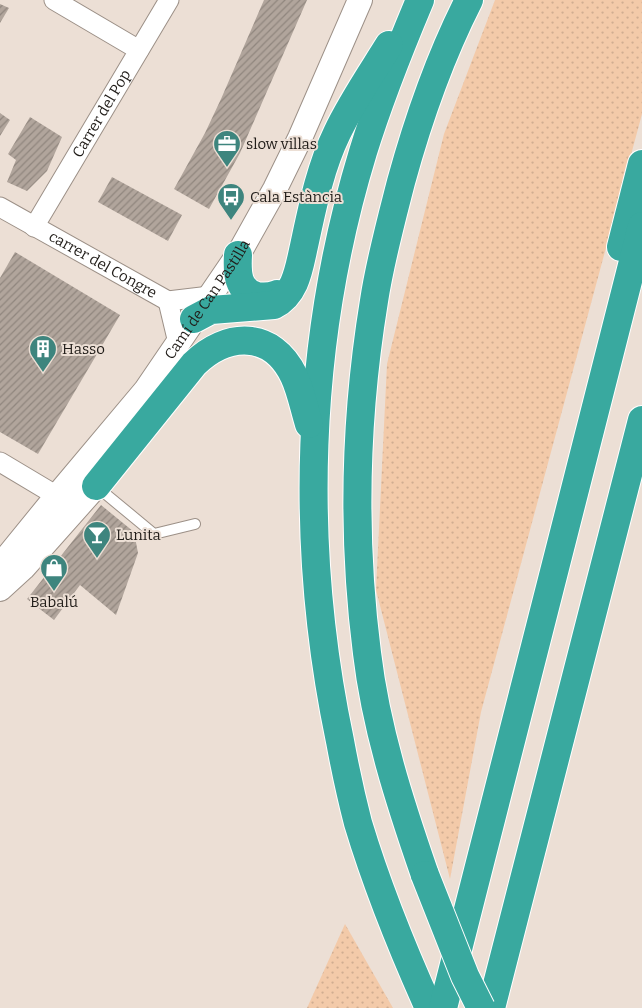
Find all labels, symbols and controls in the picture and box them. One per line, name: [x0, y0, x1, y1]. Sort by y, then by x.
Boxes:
street label: Carrer del Pop: [68, 66, 135, 161]
office icon: slow villas: [212, 129, 242, 168]
place label: slow villas: [246, 135, 317, 153]
bus stop icon: Cala Estància: [216, 182, 246, 221]
place label: Cala Estància: [250, 188, 342, 206]
street label: carrer del Congre: [46, 227, 160, 302]
street label: Camí de Can Pastilla: [161, 237, 254, 363]
building icon: Hasso: [28, 334, 58, 373]
place label: Hasso: [62, 340, 105, 358]
bar icon: Lunita: [82, 520, 112, 559]
place label: Lunita: [116, 526, 161, 544]
shop icon: Babalú: [39, 553, 69, 592]
place label: Babalú: [30, 593, 78, 611]

